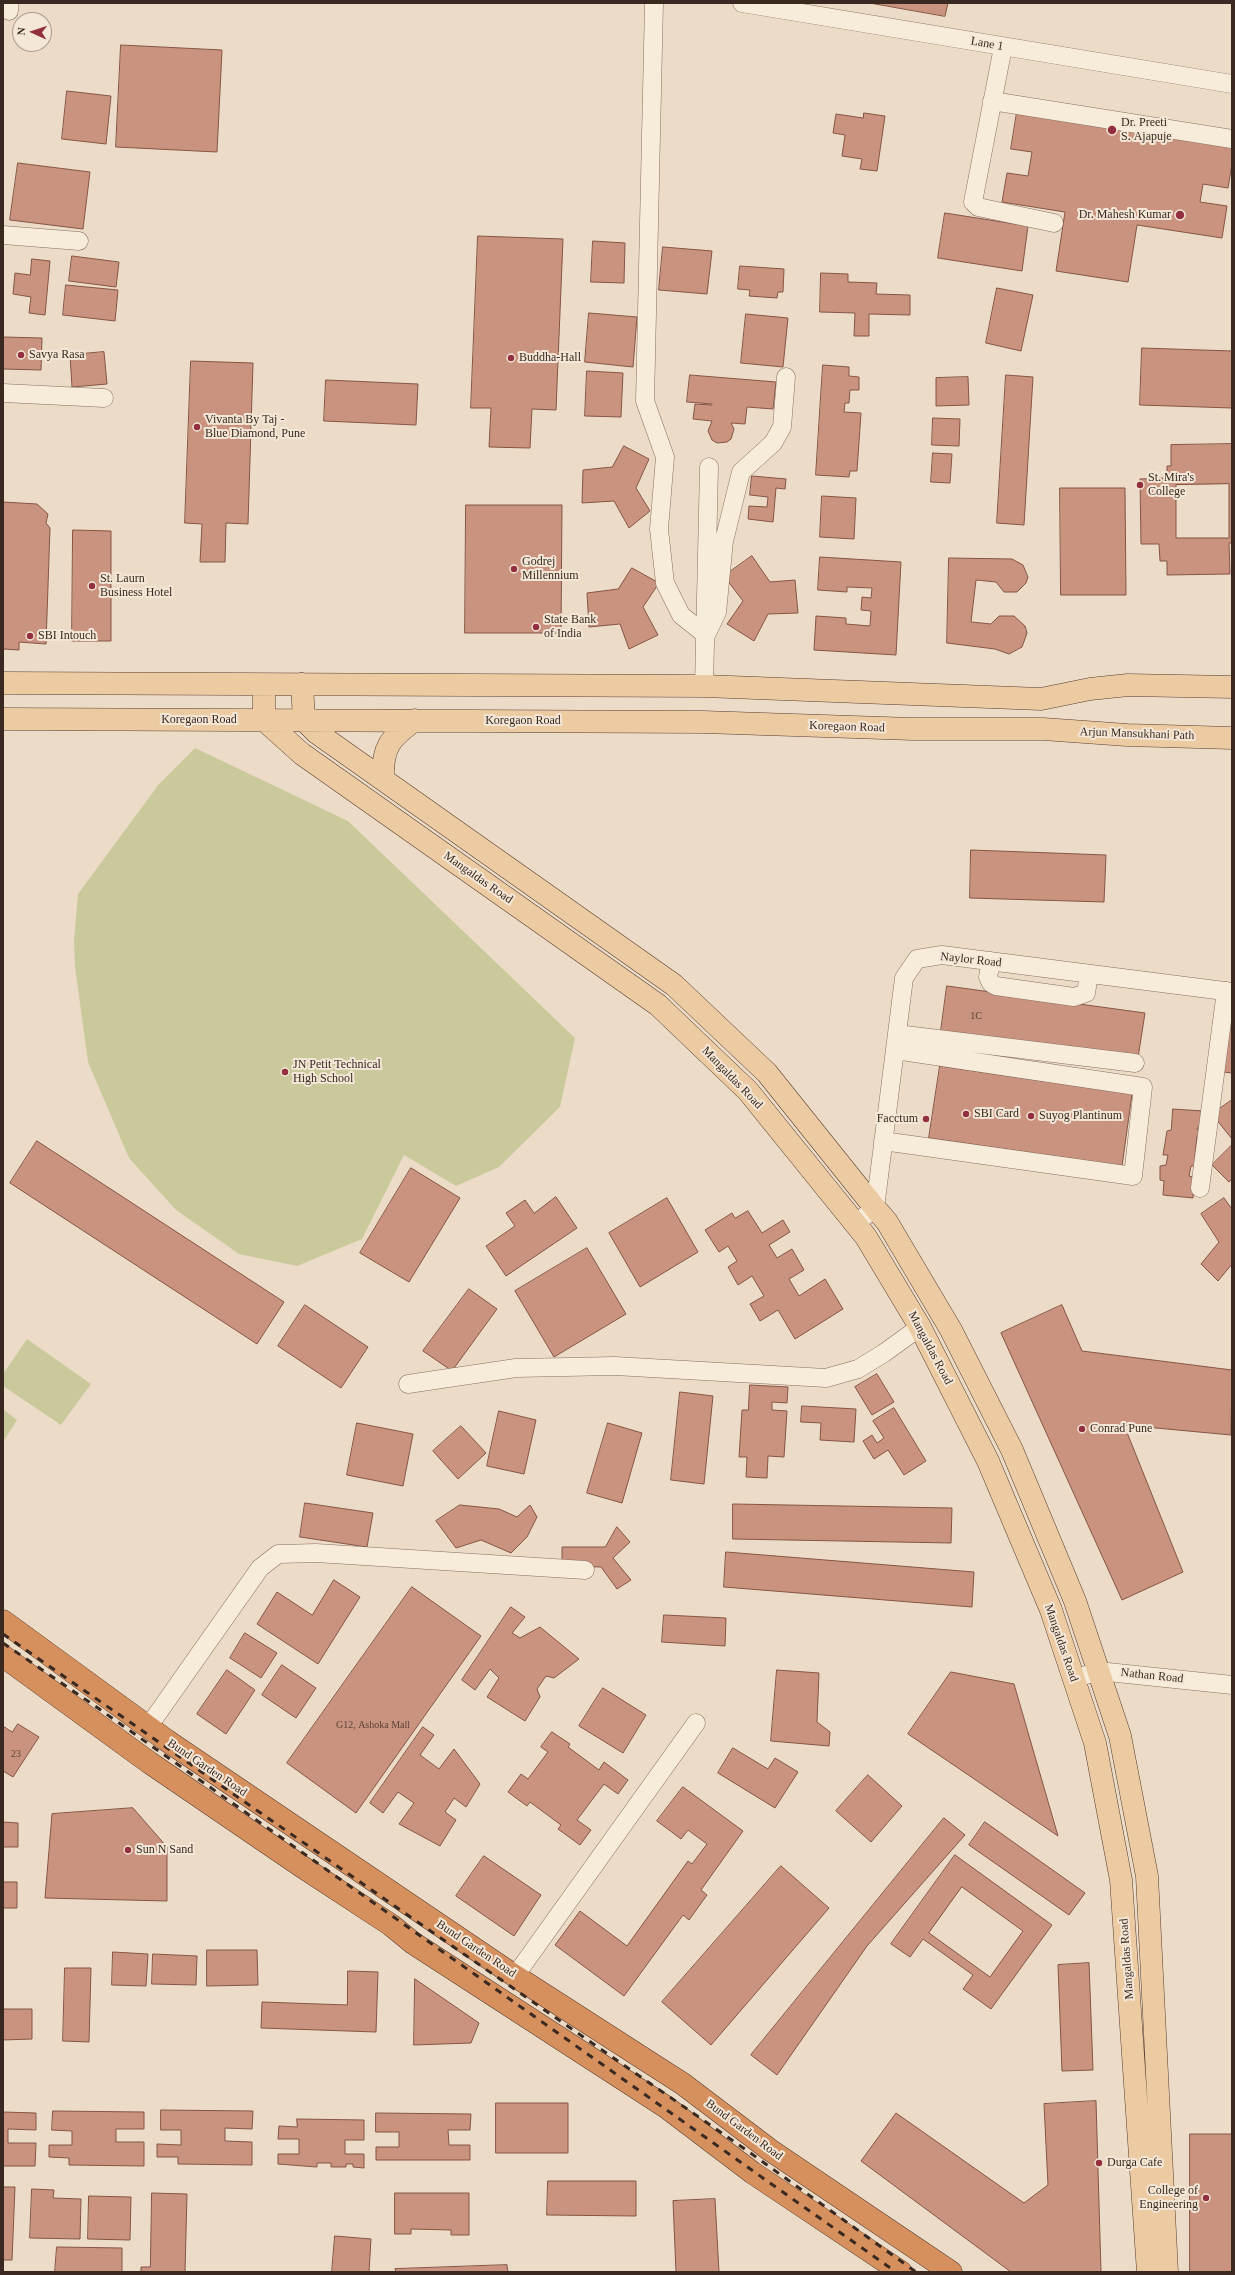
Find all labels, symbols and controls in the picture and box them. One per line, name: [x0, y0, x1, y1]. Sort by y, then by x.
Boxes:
north arrow: [12, 12, 52, 52]
text: N: [15, 27, 27, 36]
street label: Lane 1: [970, 34, 1004, 54]
place label: Dr. Preeti S. Ajapuje: [1121, 116, 1172, 144]
marker: Dr. Preeti S. Ajapuje: [1106, 124, 1118, 136]
place label: Dr. Mahesh Kumar: [1079, 208, 1171, 222]
marker: Dr. Mahesh Kumar: [1174, 209, 1186, 221]
place label: Savya Rasa: [29, 348, 85, 362]
marker: Savya Rasa: [16, 350, 26, 360]
place label: Buddha-Hall: [519, 351, 581, 365]
marker: Buddha-Hall: [506, 353, 516, 363]
place label: Vivanta By Taj - Blue Diamond, Pune: [205, 413, 305, 441]
marker: Vivanta By Taj - Blue Diamond, Pune: [192, 422, 202, 432]
place label: St. Mira's College: [1148, 471, 1194, 499]
marker: St. Mira's College: [1135, 480, 1145, 490]
place label: Godrej Millennium: [522, 555, 579, 583]
marker: Godrej Millennium: [509, 564, 519, 574]
place label: St. Laurn Business Hotel: [100, 572, 172, 600]
marker: St. Laurn Business Hotel: [87, 581, 97, 591]
place label: State Bank of India: [544, 613, 596, 641]
marker: State Bank of India: [531, 622, 541, 632]
place label: SBI Intouch: [38, 629, 96, 643]
marker: SBI Intouch: [25, 631, 35, 641]
street label: Koregaon Road: [161, 713, 237, 727]
street label: Koregaon Road: [485, 714, 561, 728]
street label: Koregaon Road: [809, 718, 885, 736]
street label: Arjun Mansukhani Path: [1079, 725, 1195, 743]
street label: Mangaldas Road: [441, 849, 515, 907]
street label: Naylor Road: [940, 950, 1002, 970]
house number: 1C: [970, 1010, 982, 1022]
street label: Mangaldas Road: [699, 1044, 765, 1112]
place label: JN Petit Technical High School: [293, 1058, 381, 1086]
marker: JN Petit Technical High School: [280, 1067, 290, 1077]
place label: SBI Card: [974, 1107, 1019, 1121]
marker: SBI Card: [961, 1109, 971, 1119]
place label: Suyog Plantinum: [1039, 1109, 1122, 1123]
marker: Suyog Plantinum: [1026, 1111, 1036, 1121]
place label: Facctum: [877, 1112, 918, 1126]
marker: Facctum: [921, 1114, 931, 1124]
street label: Mangaldas Road: [905, 1309, 955, 1387]
place label: Conrad Pune: [1090, 1422, 1152, 1436]
marker: Conrad Pune: [1077, 1424, 1087, 1434]
street label: Mangaldas Road: [1041, 1602, 1081, 1684]
street label: Nathan Road: [1120, 1666, 1184, 1686]
house number: G12, Ashoka Mall: [336, 1719, 410, 1731]
street label: Bund Garden Road: [165, 1736, 249, 1800]
house number: 23: [11, 1748, 21, 1760]
place label: Sun N Sand: [136, 1843, 193, 1857]
marker: Sun N Sand: [123, 1845, 133, 1855]
street label: Bund Garden Road: [434, 1917, 518, 1981]
street label: Mangaldas Road: [1117, 1918, 1137, 2000]
street label: Bund Garden Road: [703, 2096, 785, 2164]
place label: Durga Cafe: [1107, 2156, 1162, 2170]
marker: Durga Cafe: [1094, 2158, 1104, 2168]
place label: College of Engineering: [1139, 2184, 1198, 2212]
marker: College of Engineering: [1201, 2193, 1211, 2203]

